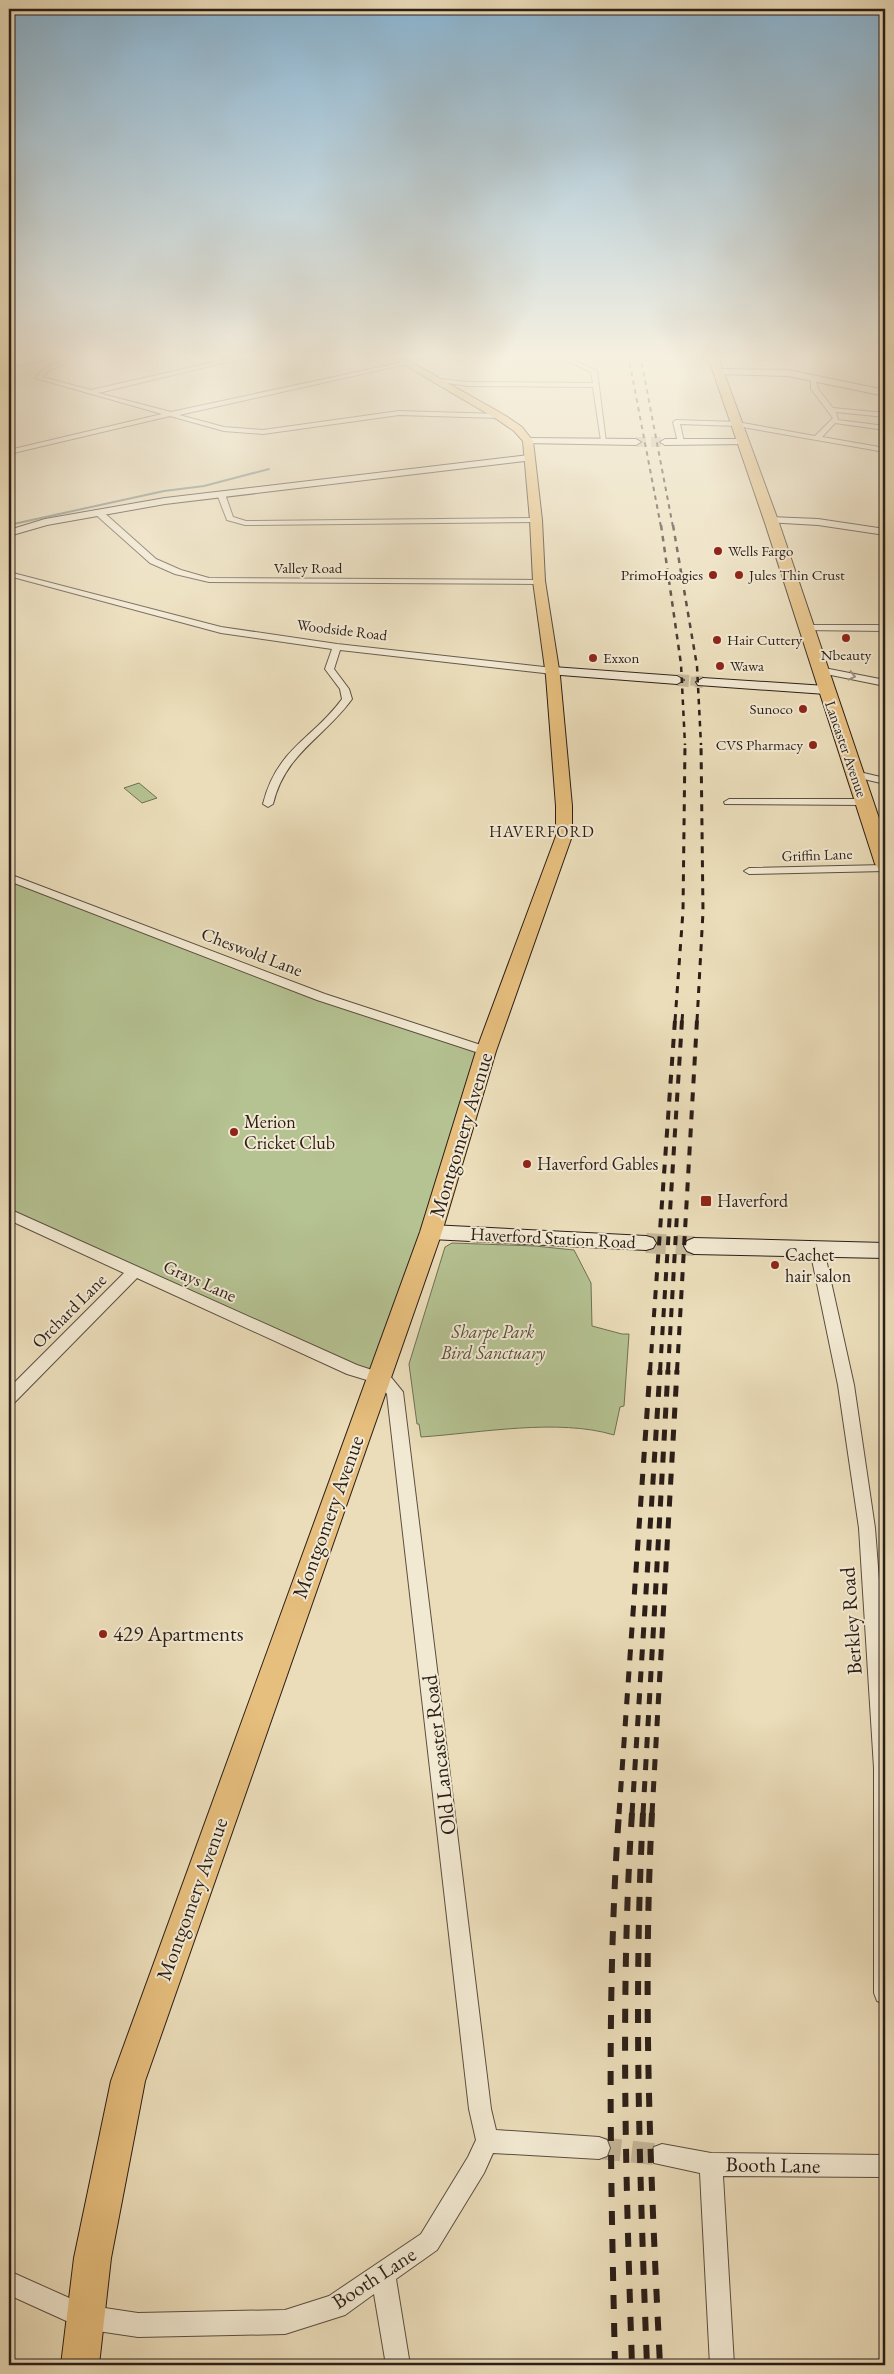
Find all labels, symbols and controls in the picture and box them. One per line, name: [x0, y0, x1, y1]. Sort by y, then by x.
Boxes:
place label: Wells Fargo: [728, 541, 793, 560]
marker: Wells Fargo: [712, 545, 724, 557]
street label: Valley Road: [274, 558, 343, 577]
place label: PrimoHoagies: [621, 565, 703, 584]
place label: Jules Thin Crust: [747, 565, 845, 584]
marker: PrimoHoagies: [707, 569, 719, 581]
marker: Jules Thin Crust: [733, 569, 745, 581]
street label: Woodside Road: [296, 615, 389, 645]
place label: Hair Cuttery: [727, 630, 803, 649]
marker: Nbeauty: [840, 632, 852, 644]
marker: Hair Cuttery: [711, 634, 723, 646]
place label: Nbeauty: [821, 645, 872, 664]
place label: Exxon: [603, 648, 639, 667]
marker: Exxon: [587, 652, 599, 664]
place label: Wawa: [730, 656, 764, 675]
marker: Wawa: [714, 660, 726, 672]
one-way arrow: [848, 670, 857, 681]
street label: Lancaster Avenue: [821, 698, 872, 800]
place label: Sunoco: [750, 699, 793, 718]
marker: Sunoco: [797, 703, 809, 715]
place label: CVS Pharmacy: [716, 735, 803, 754]
marker: CVS Pharmacy: [807, 739, 819, 751]
district label: HAVERFORD: [489, 821, 595, 842]
street label: Griffin Lane: [781, 844, 853, 865]
street label: Cheswold Lane: [198, 922, 306, 981]
street label: Montgomery Avenue: [423, 1049, 498, 1221]
place label: Merion Cricket Club: [244, 1110, 335, 1154]
marker: Merion Cricket Club: [228, 1126, 240, 1138]
place label: Haverford Gables: [537, 1152, 658, 1175]
marker: Haverford Gables: [521, 1158, 533, 1170]
place label: Haverford: [717, 1189, 789, 1212]
marker: Haverford: [699, 1194, 713, 1208]
street label: Haverford Station Road: [470, 1222, 637, 1253]
place label: Cachet hair salon: [785, 1243, 852, 1287]
street label: Grays Lane: [160, 1254, 240, 1307]
marker: Cachet hair salon: [769, 1259, 781, 1271]
street label: Orchard Lane: [26, 1268, 111, 1353]
park label: Sharpe Park Bird Sanctuary: [440, 1320, 546, 1365]
street label: Montgomery Avenue: [286, 1432, 370, 1602]
street label: Berkley Road: [833, 1566, 868, 1676]
place label: 429 Apartments: [113, 1620, 244, 1647]
marker: 429 Apartments: [97, 1628, 109, 1640]
street label: Old Lancaster Road: [415, 1673, 462, 1837]
street label: Montgomery Avenue: [150, 1814, 234, 1984]
street label: Booth Lane: [725, 2150, 821, 2179]
street label: Booth Lane: [327, 2240, 421, 2315]

